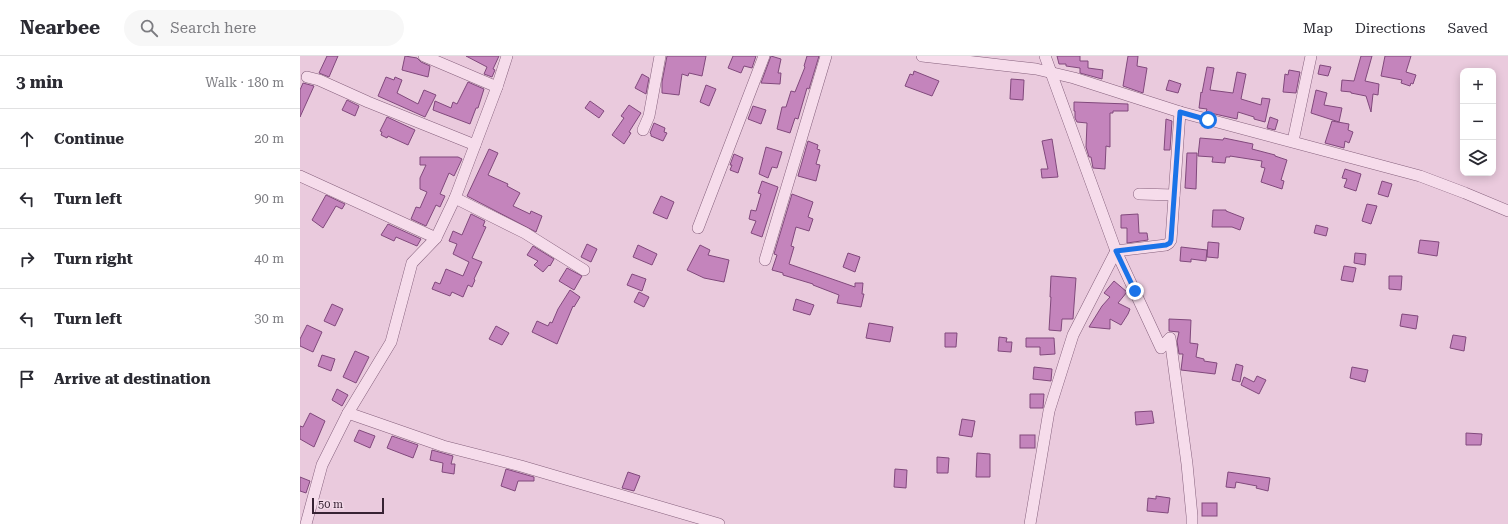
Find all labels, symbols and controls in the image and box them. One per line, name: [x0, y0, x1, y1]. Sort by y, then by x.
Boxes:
search box: [124, 10, 404, 46]
text: Nearbee: [20, 16, 100, 39]
icon: search: [138, 17, 160, 39]
text: Search here: [170, 19, 256, 37]
text: Map: [1303, 20, 1333, 36]
text: Directions: [1355, 20, 1425, 36]
text: Saved: [1447, 20, 1488, 36]
map controls: [1460, 68, 1496, 176]
button: +: [1460, 68, 1496, 104]
text: 3 min: [16, 72, 63, 92]
text: Walk · 180 m: [205, 75, 284, 90]
button: −: [1460, 104, 1496, 140]
route start: [1199, 111, 1217, 129]
icon: ahead: [16, 128, 38, 150]
text: Continue: [54, 130, 124, 148]
text: 20 m: [254, 131, 284, 146]
button: layers: [1460, 140, 1496, 176]
icon: left: [16, 188, 38, 210]
text: Turn left: [54, 190, 122, 208]
text: 90 m: [254, 191, 284, 206]
icon: right: [16, 248, 38, 270]
text: Turn right: [54, 250, 133, 268]
text: 40 m: [254, 251, 284, 266]
route end: [1126, 282, 1144, 300]
icon: left: [16, 308, 38, 330]
text: Turn left: [54, 310, 122, 328]
text: 30 m: [254, 311, 284, 326]
icon: arrive: [16, 368, 38, 390]
text: Arrive at destination: [54, 370, 210, 388]
scale bar: [312, 496, 384, 515]
text: 50 m: [318, 498, 343, 511]

